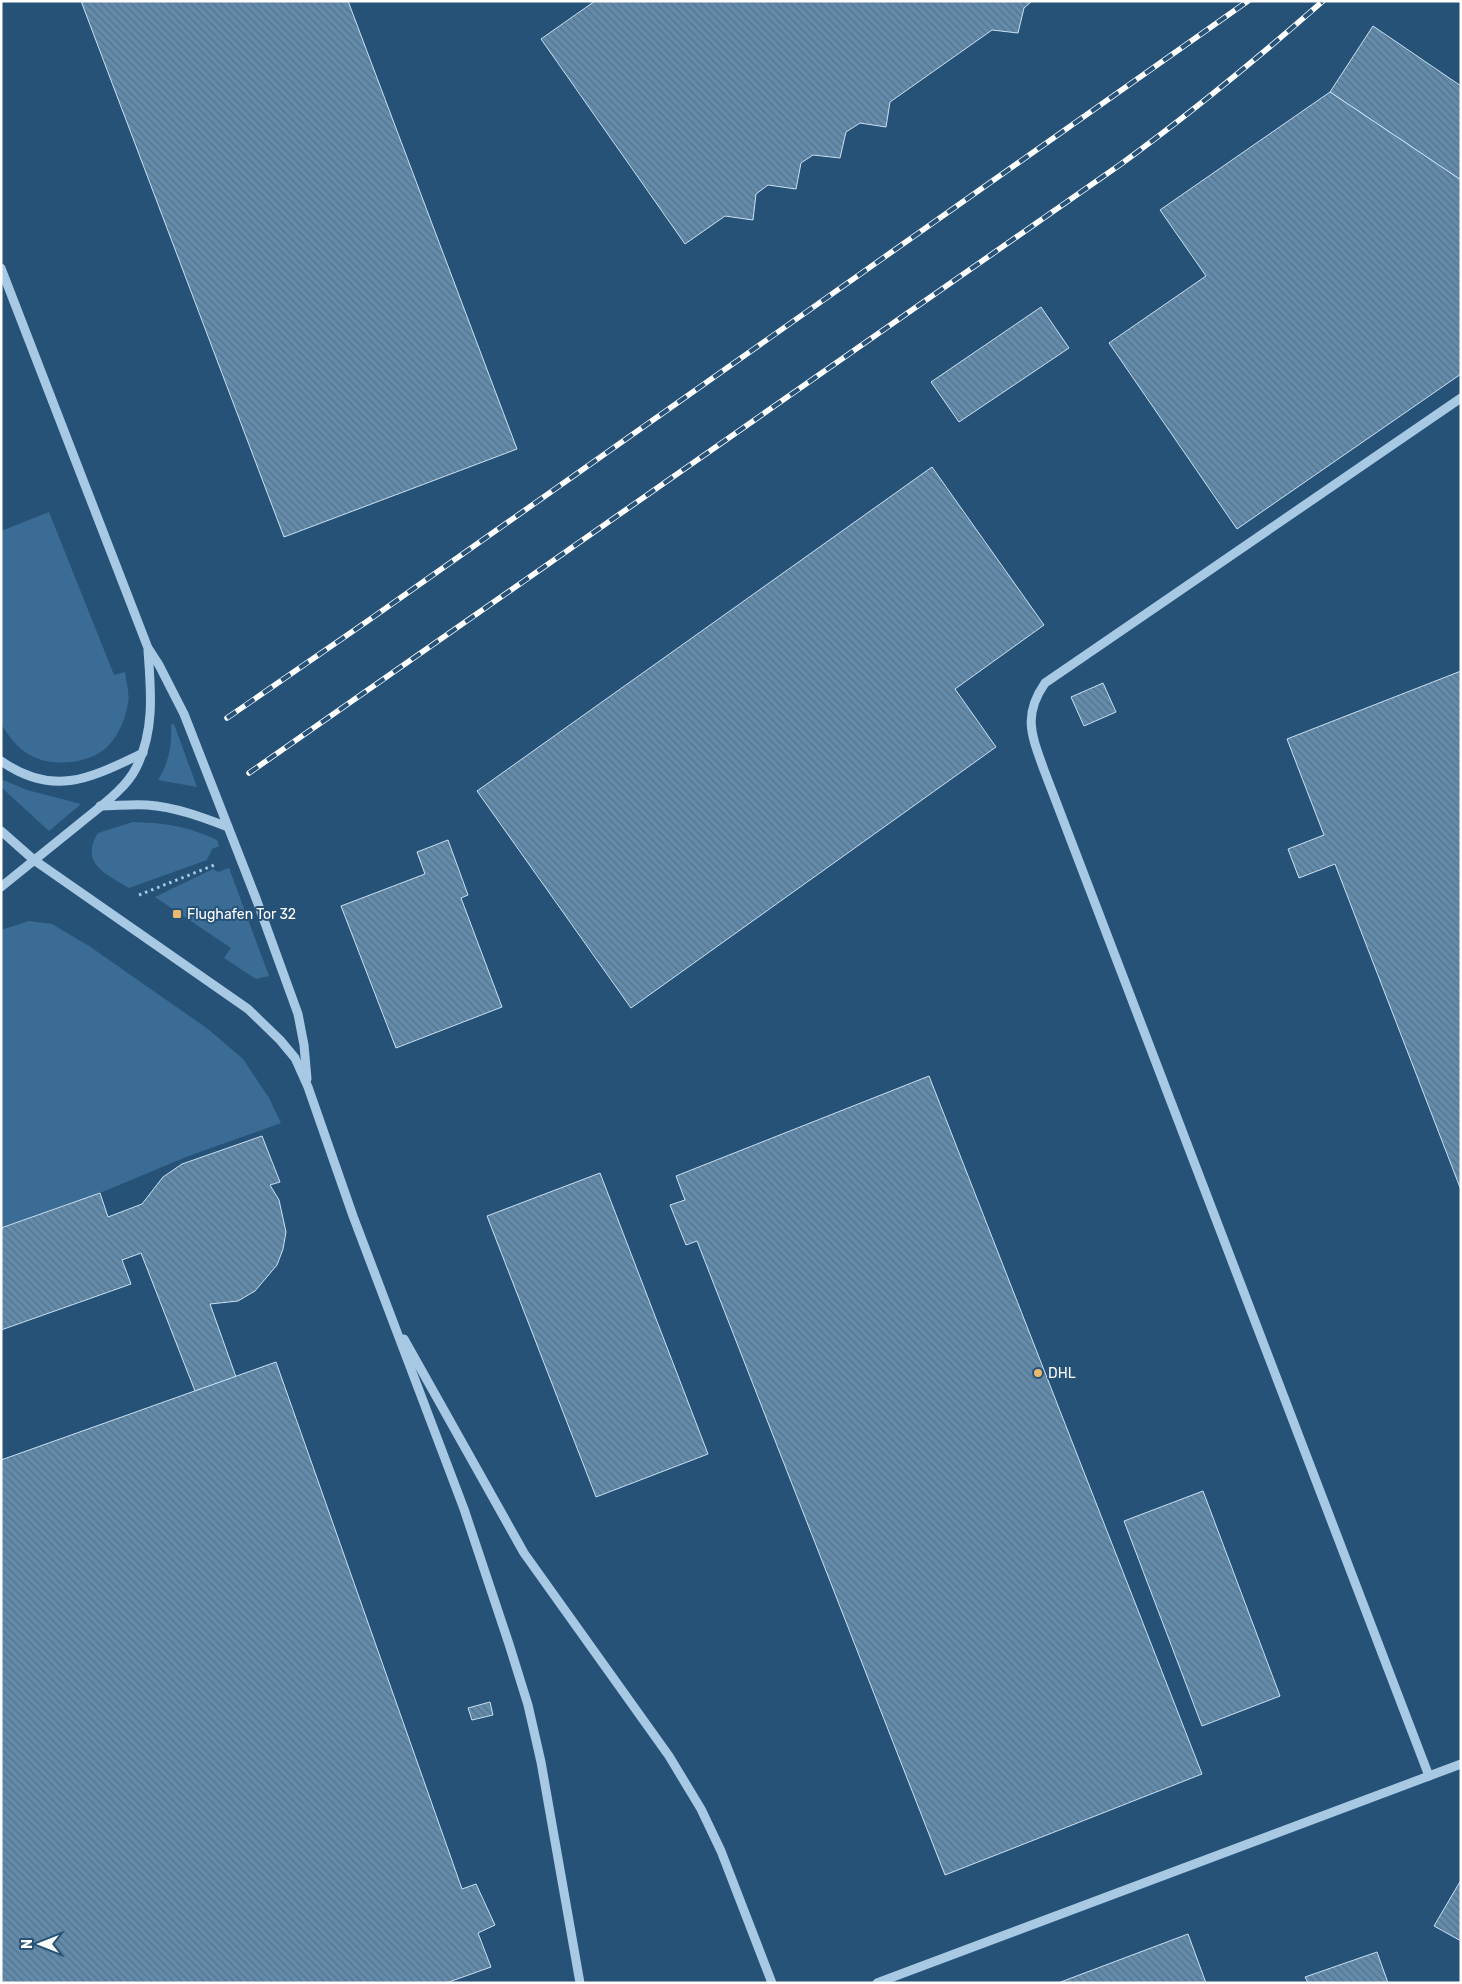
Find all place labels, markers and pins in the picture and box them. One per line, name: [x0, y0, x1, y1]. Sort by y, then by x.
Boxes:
place label: Flughafen Tor 32: [187, 906, 296, 923]
marker: Flughafen Tor 32: [171, 908, 183, 920]
place label: DHL: [1048, 1365, 1076, 1382]
marker: DHL: [1032, 1367, 1044, 1379]

